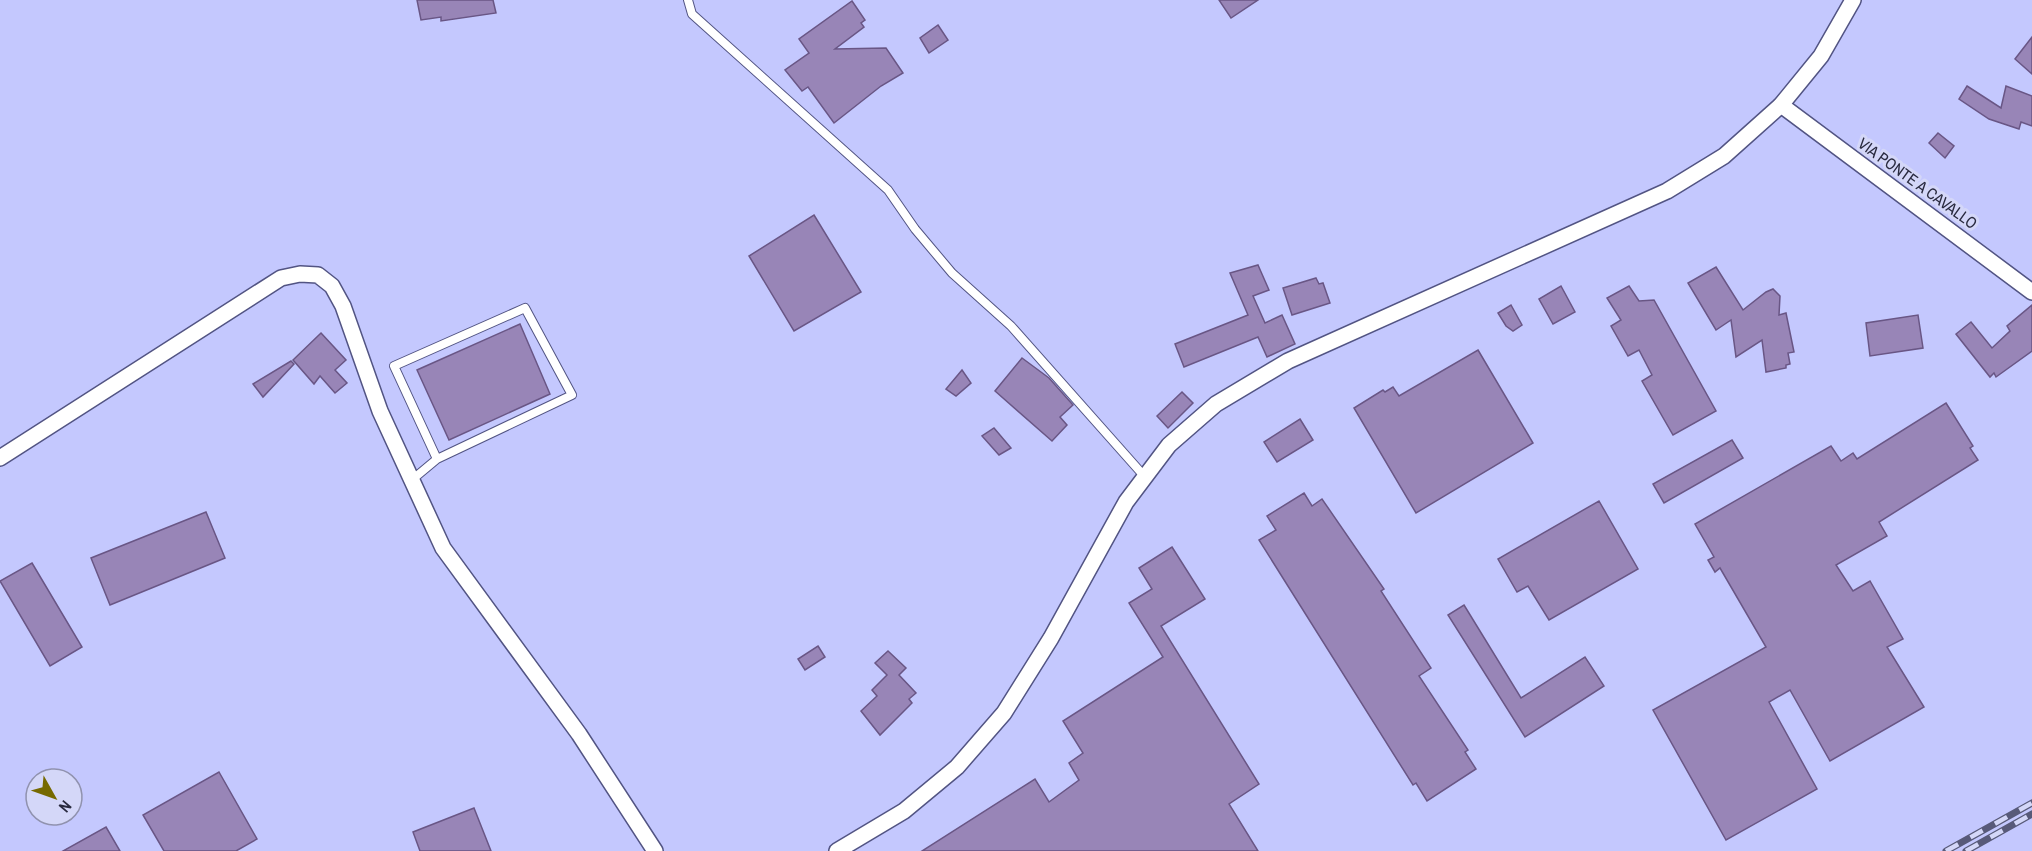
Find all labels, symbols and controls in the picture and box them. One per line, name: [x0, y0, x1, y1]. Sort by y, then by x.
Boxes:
street label: VIA PONTE A CAVALLO: [1854, 132, 1982, 234]
north arrow: [24, 767, 84, 827]
text: N: [54, 796, 77, 817]

